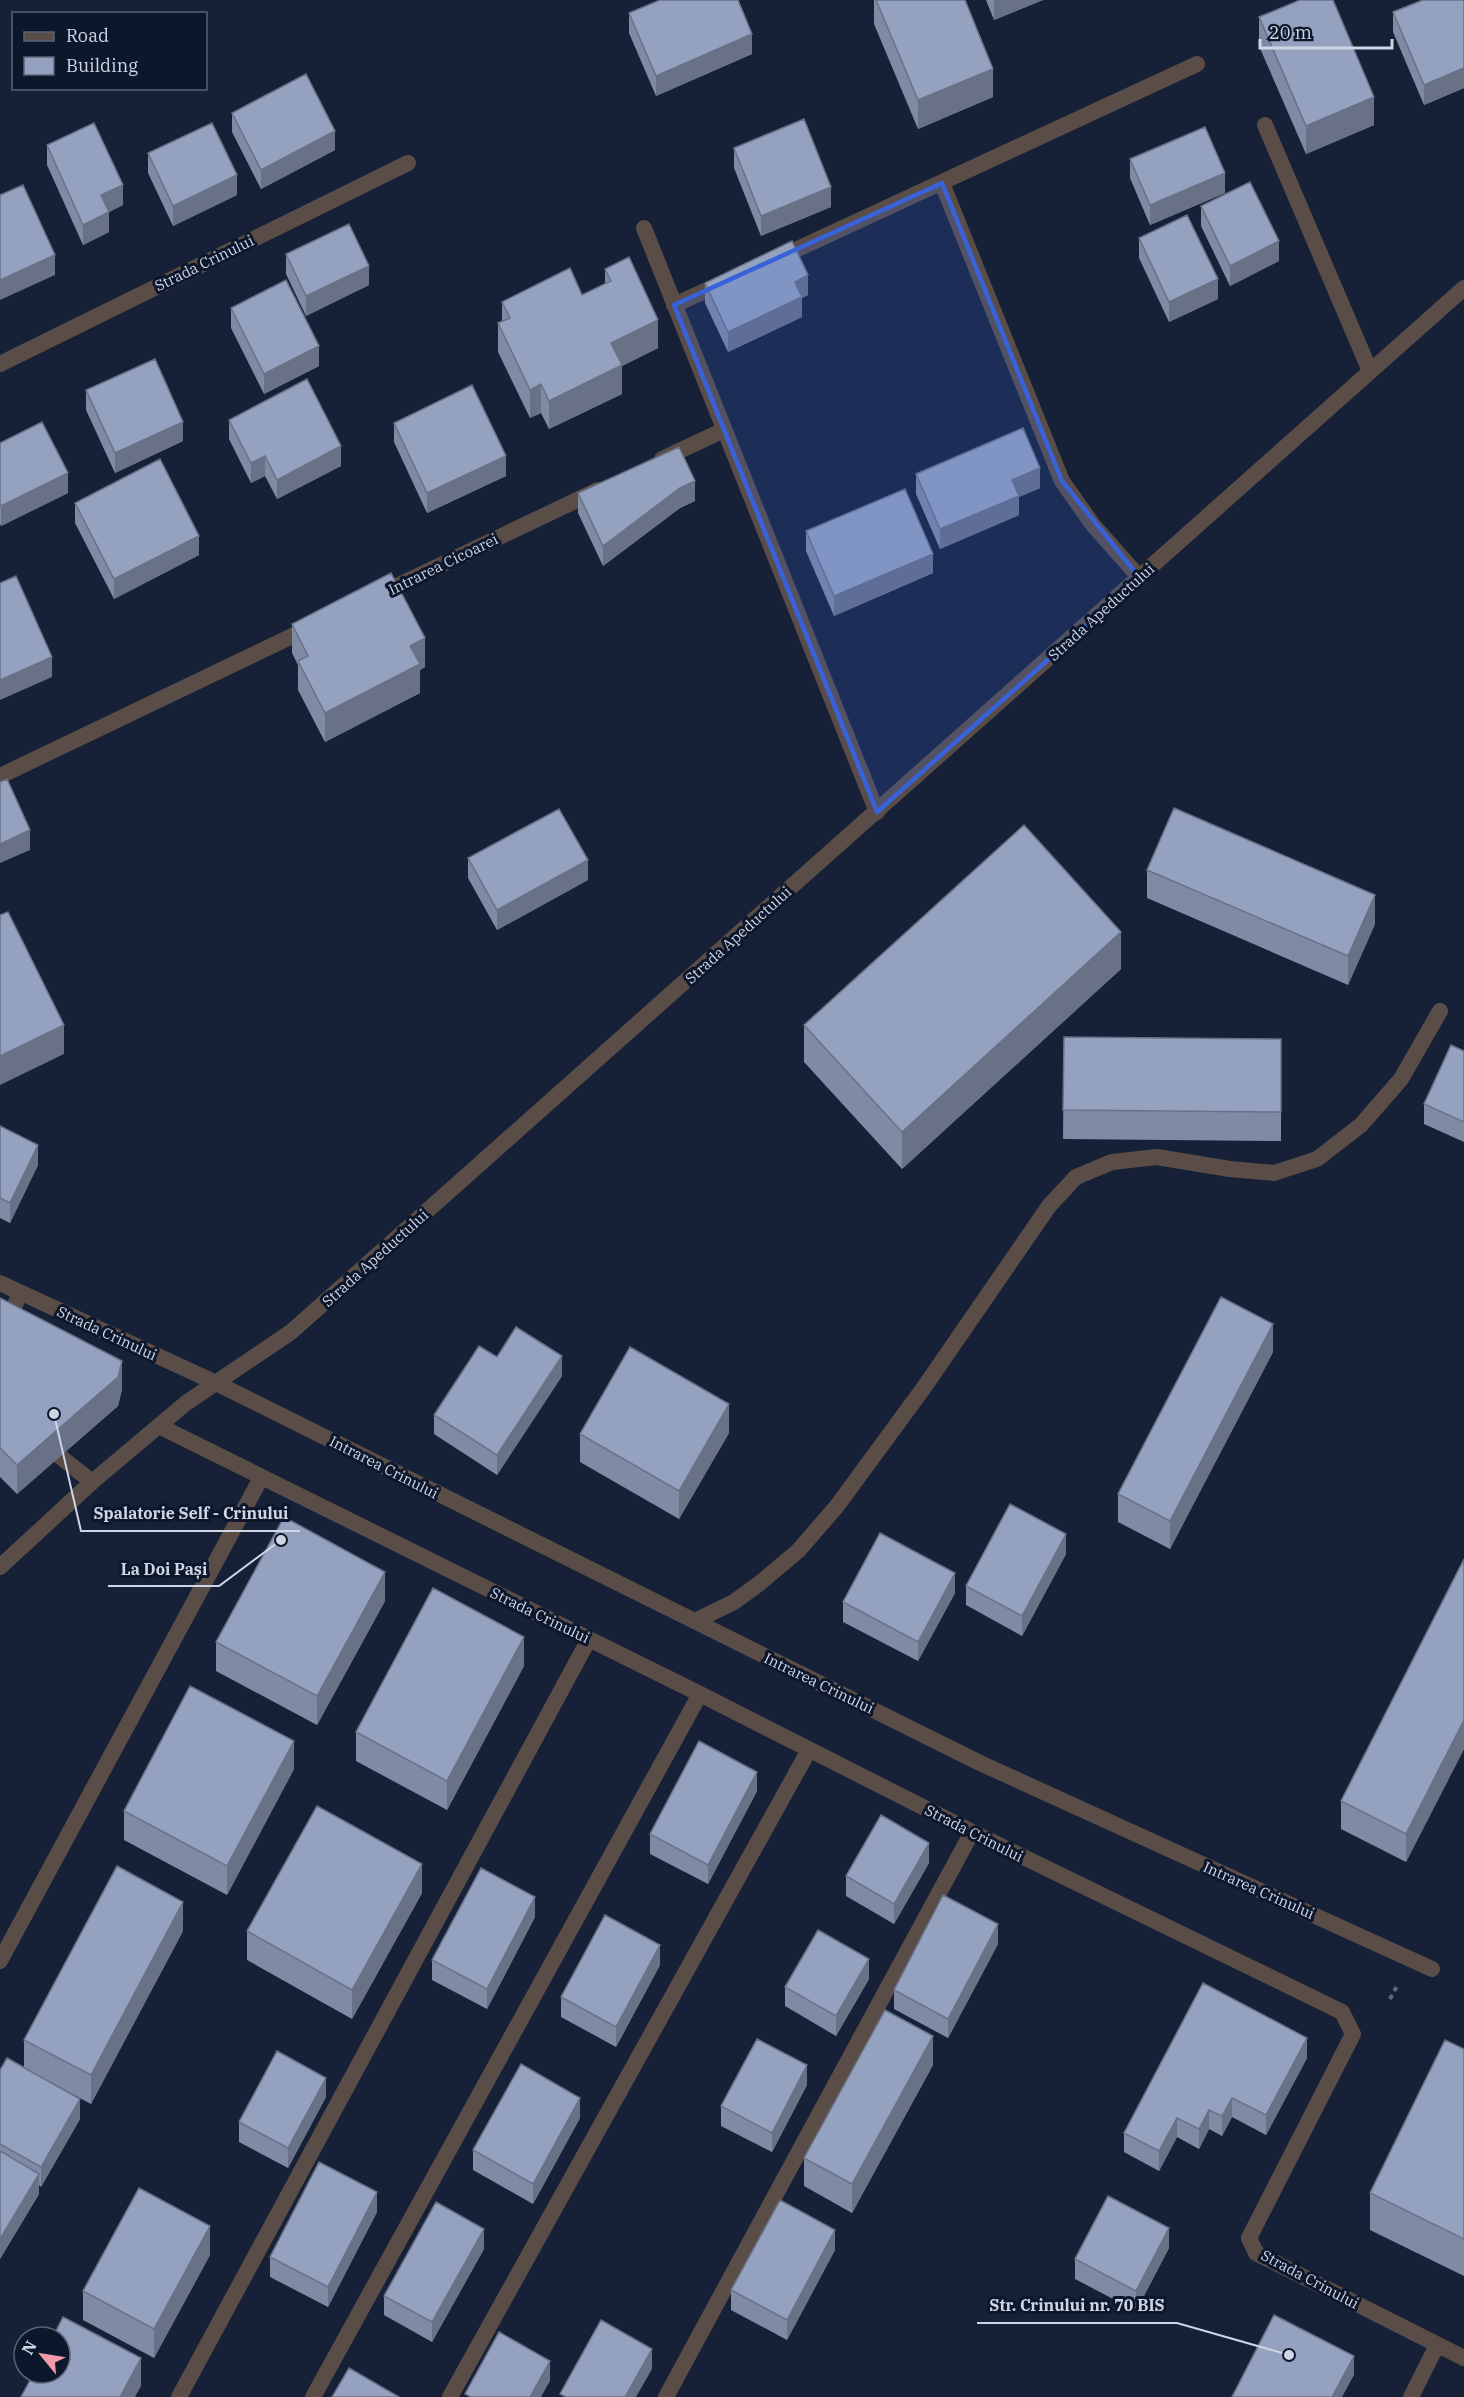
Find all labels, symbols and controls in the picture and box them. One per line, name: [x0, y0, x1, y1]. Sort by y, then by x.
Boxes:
legend: [12, 12, 207, 90]
scale bar: [1260, 12, 1392, 50]
text: 20 m: [1269, 21, 1312, 44]
text: Road: [66, 24, 109, 47]
text: Building: [66, 54, 138, 77]
street label: Strada Crinului: [151, 231, 257, 295]
street label: Intrarea Cicoarei: [385, 529, 501, 599]
street label: Strada Apeductului: [1044, 559, 1158, 665]
street label: Strada Apeductului: [681, 882, 795, 988]
street label: Strada Apeductului: [318, 1205, 432, 1311]
street label: Strada Crinului: [54, 1302, 160, 1365]
street label: Intrarea Crinului: [326, 1431, 442, 1503]
callout: Spalatorie Self - Crinului: [81, 1497, 300, 1531]
text: Spalatorie Self - Crinului: [94, 1503, 288, 1523]
callout: La Doi Pași: [108, 1552, 219, 1586]
text: La Doi Pași: [121, 1559, 207, 1580]
street label: Strada Crinului: [487, 1583, 593, 1647]
street label: Intrarea Crinului: [761, 1648, 877, 1718]
street label: Strada Crinului: [922, 1800, 1027, 1866]
street label: Intrarea Crinului: [1200, 1857, 1318, 1923]
street label: Strada Crinului: [1258, 2245, 1362, 2313]
callout: Str. Crinului nr. 70 BIS: [977, 2289, 1177, 2323]
text: Str. Crinului nr. 70 BIS: [989, 2295, 1165, 2315]
north arrow: [12, 2325, 72, 2385]
text: N: [17, 2337, 41, 2358]

